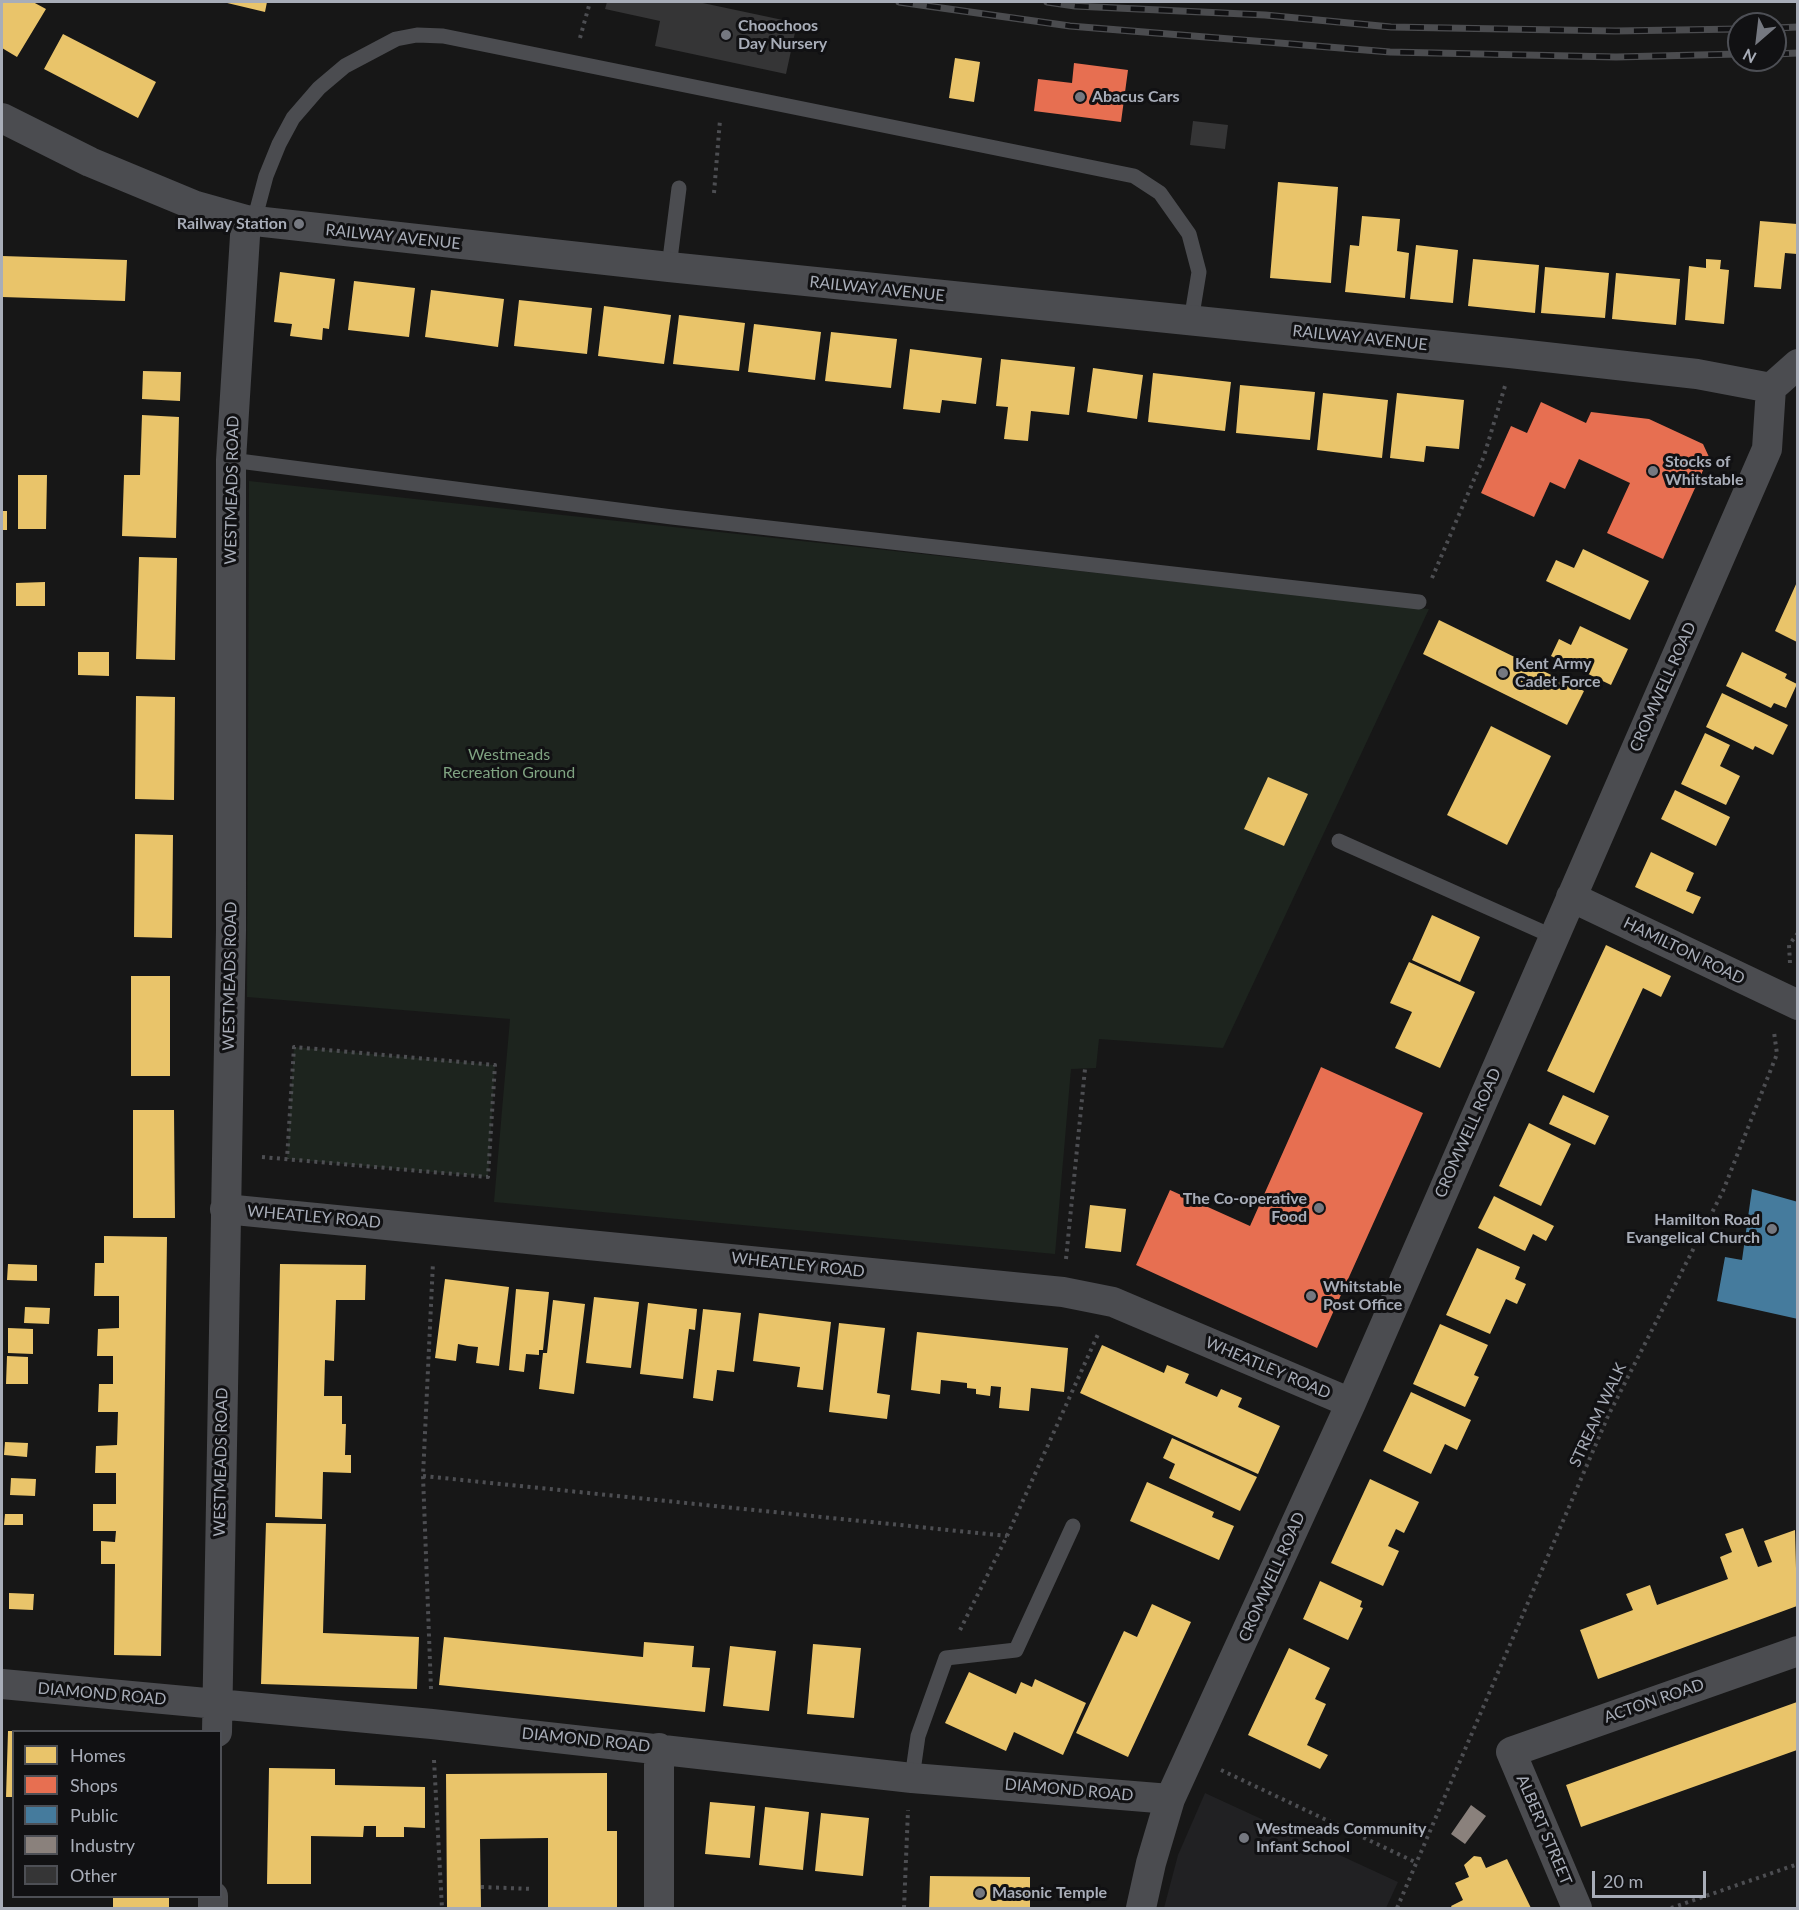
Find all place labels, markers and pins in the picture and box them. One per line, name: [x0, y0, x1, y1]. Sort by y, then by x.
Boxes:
place label: Choochoos Day Nursery: [738, 16, 827, 54]
marker: Choochoos Day Nursery: [719, 28, 733, 42]
place label: Abacus Cars: [1092, 87, 1180, 107]
marker: Abacus Cars: [1073, 90, 1087, 104]
place label: Railway Station: [177, 214, 287, 234]
marker: Railway Station: [292, 217, 306, 231]
place label: Stocks of Whitstable: [1665, 452, 1743, 490]
marker: Stocks of Whitstable: [1646, 464, 1660, 478]
place label: Kent Army Cadet Force: [1515, 654, 1600, 692]
marker: Kent Army Cadet Force: [1496, 666, 1510, 680]
place label: The Co-operative Food: [1183, 1189, 1307, 1227]
marker: The Co-operative Food: [1312, 1201, 1326, 1215]
place label: Hamilton Road Evangelical Church: [1626, 1210, 1760, 1248]
marker: Hamilton Road Evangelical Church: [1765, 1222, 1779, 1236]
place label: Whitstable Post Office: [1323, 1277, 1402, 1315]
marker: Whitstable Post Office: [1304, 1289, 1318, 1303]
place label: Westmeads Community Infant School: [1256, 1819, 1426, 1857]
marker: Westmeads Community Infant School: [1237, 1831, 1251, 1845]
place label: Masonic Temple: [992, 1883, 1107, 1903]
marker: Masonic Temple: [973, 1886, 987, 1900]

